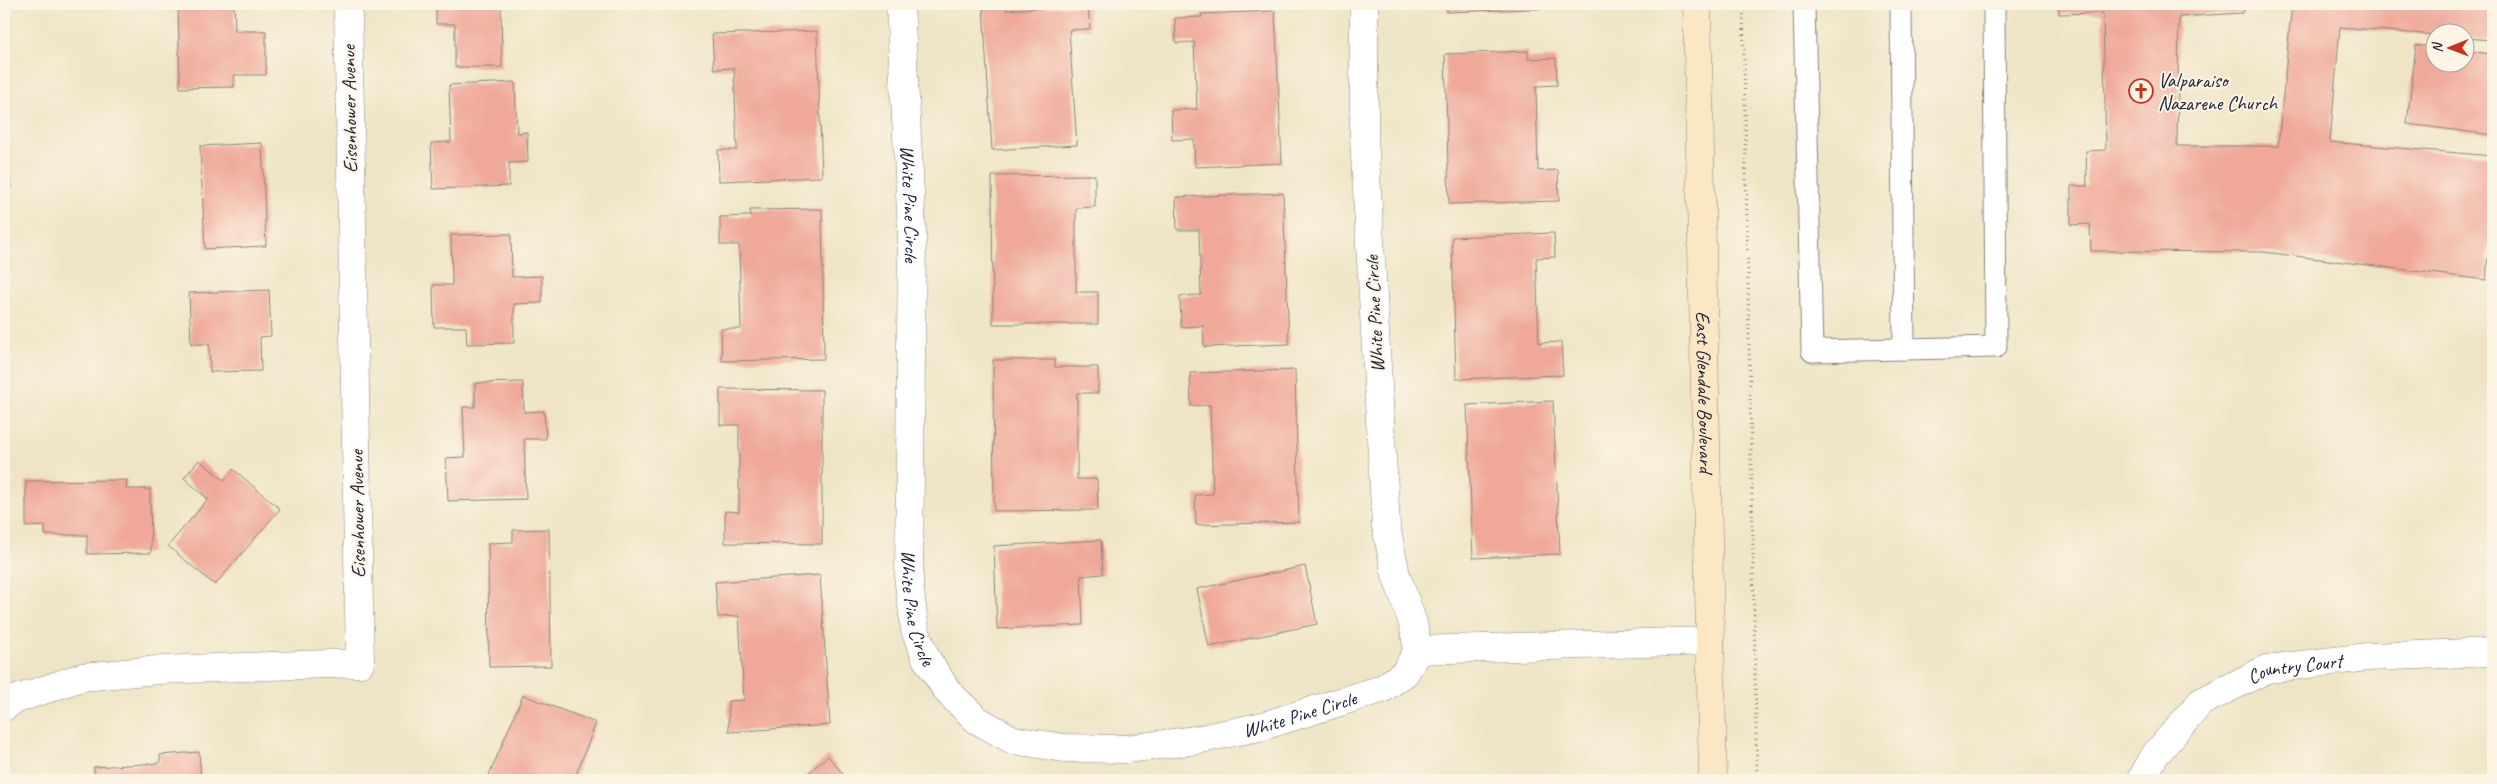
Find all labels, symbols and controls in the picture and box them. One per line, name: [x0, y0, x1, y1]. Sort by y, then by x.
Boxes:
north arrow: [2424, 22, 2474, 72]
text: N: [2429, 41, 2446, 53]
street label: Eisenhower Avenue: [336, 43, 363, 173]
place label: Valparaiso Nazarene Church: [2158, 68, 2279, 116]
church icon: Valparaiso Nazarene Church: [2128, 78, 2154, 104]
street label: White Pine Circle: [894, 145, 924, 264]
street label: White Pine Circle: [1359, 253, 1390, 373]
street label: East Glendale Boulevard: [1690, 311, 1719, 476]
street label: Eisenhower Avenue: [344, 448, 371, 578]
street label: White Pine Circle: [896, 550, 941, 672]
street label: Country Court: [2243, 648, 2347, 690]
street label: White Pine Circle: [1241, 685, 1361, 743]

